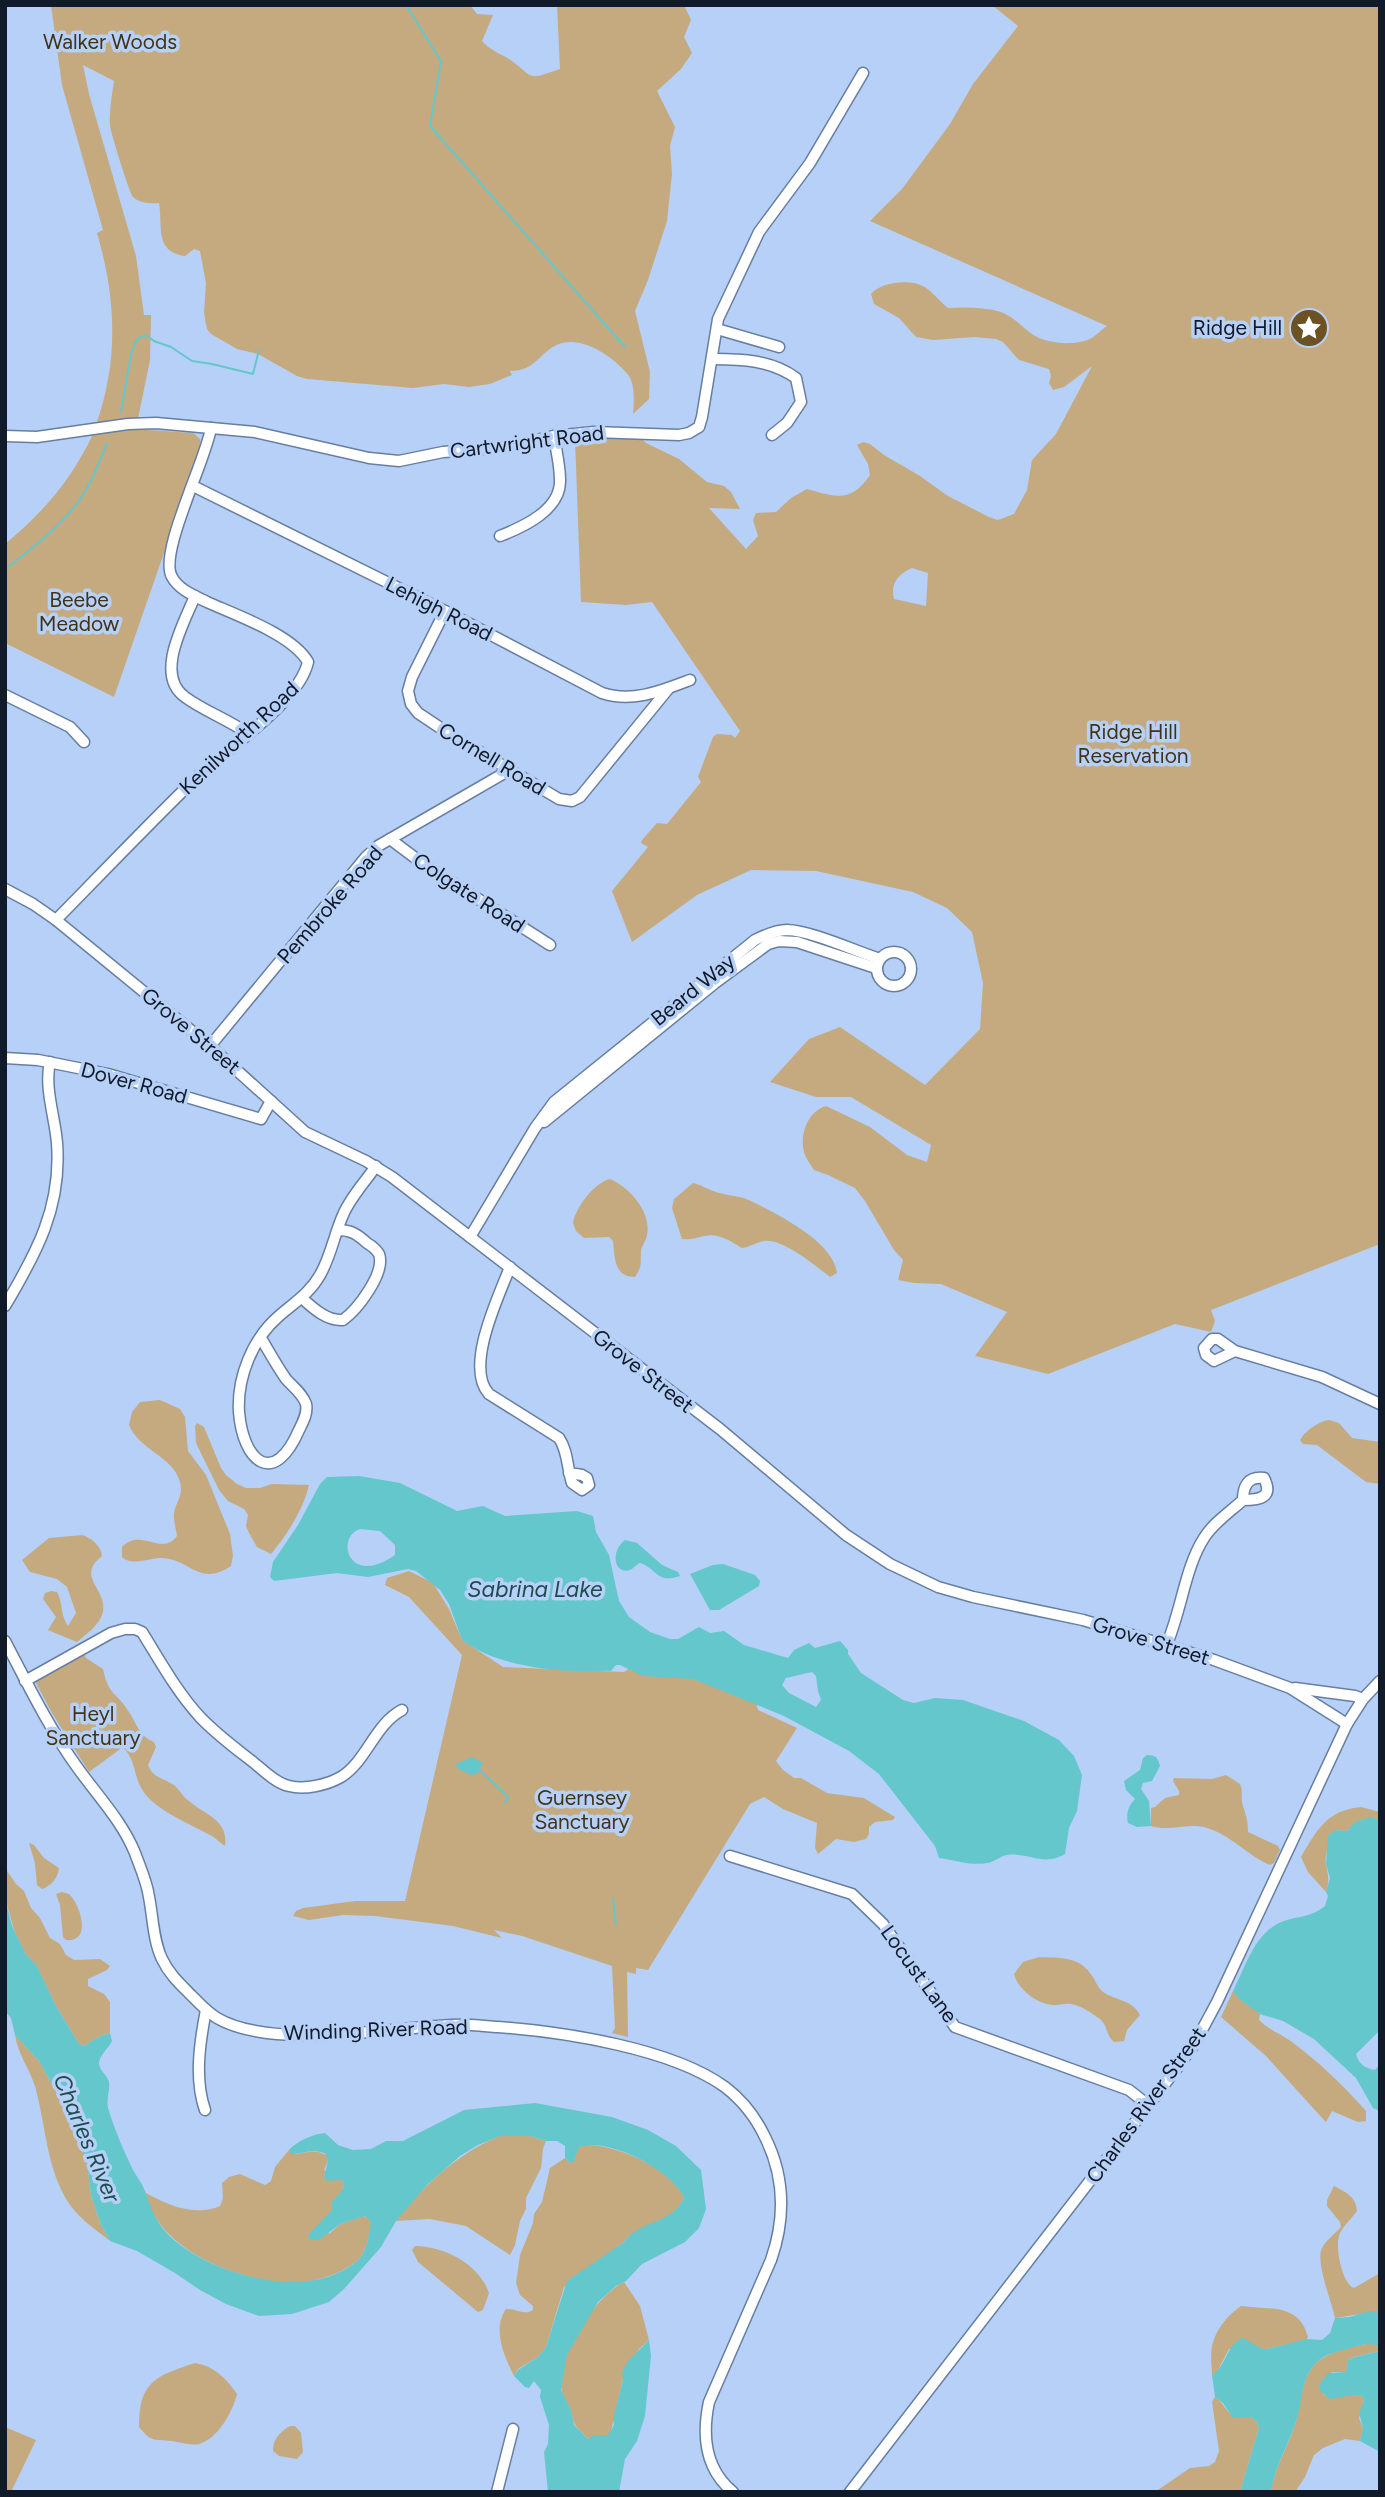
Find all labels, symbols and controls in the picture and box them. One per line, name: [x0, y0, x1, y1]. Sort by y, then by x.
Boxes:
park label: Walker Woods: [43, 29, 177, 54]
place icon: Ridge Hill: [1288, 307, 1330, 349]
place label: Ridge Hill: [1193, 315, 1282, 340]
street label: Cartwright Road: [449, 420, 605, 463]
street label: Lehigh Road: [382, 571, 497, 646]
park label: Beebe Meadow: [39, 587, 120, 636]
street label: Kenilworth Road: [174, 676, 303, 799]
street label: Cornell Road: [434, 717, 550, 800]
park label: Ridge Hill Reservation: [1077, 719, 1189, 768]
street label: Pembroke Road: [272, 841, 388, 969]
street label: Colgate Road: [409, 847, 530, 938]
street label: Beard Way: [646, 948, 740, 1031]
street label: Grove Street: [137, 982, 246, 1079]
street label: Dover Road: [78, 1056, 190, 1109]
street label: Grove Street: [588, 1323, 699, 1418]
water label: Sabrina Lake: [467, 1575, 603, 1603]
street label: Grove Street: [1090, 1611, 1213, 1670]
park label: Heyl Sanctuary: [45, 1701, 141, 1750]
park label: Guernsey Sanctuary: [534, 1785, 630, 1834]
street label: Locust Lane: [876, 1920, 963, 2027]
street label: Winding River Road: [284, 2014, 468, 2045]
street label: Charles River Street: [1081, 2022, 1211, 2188]
water label: Charles River: [47, 2070, 127, 2208]

